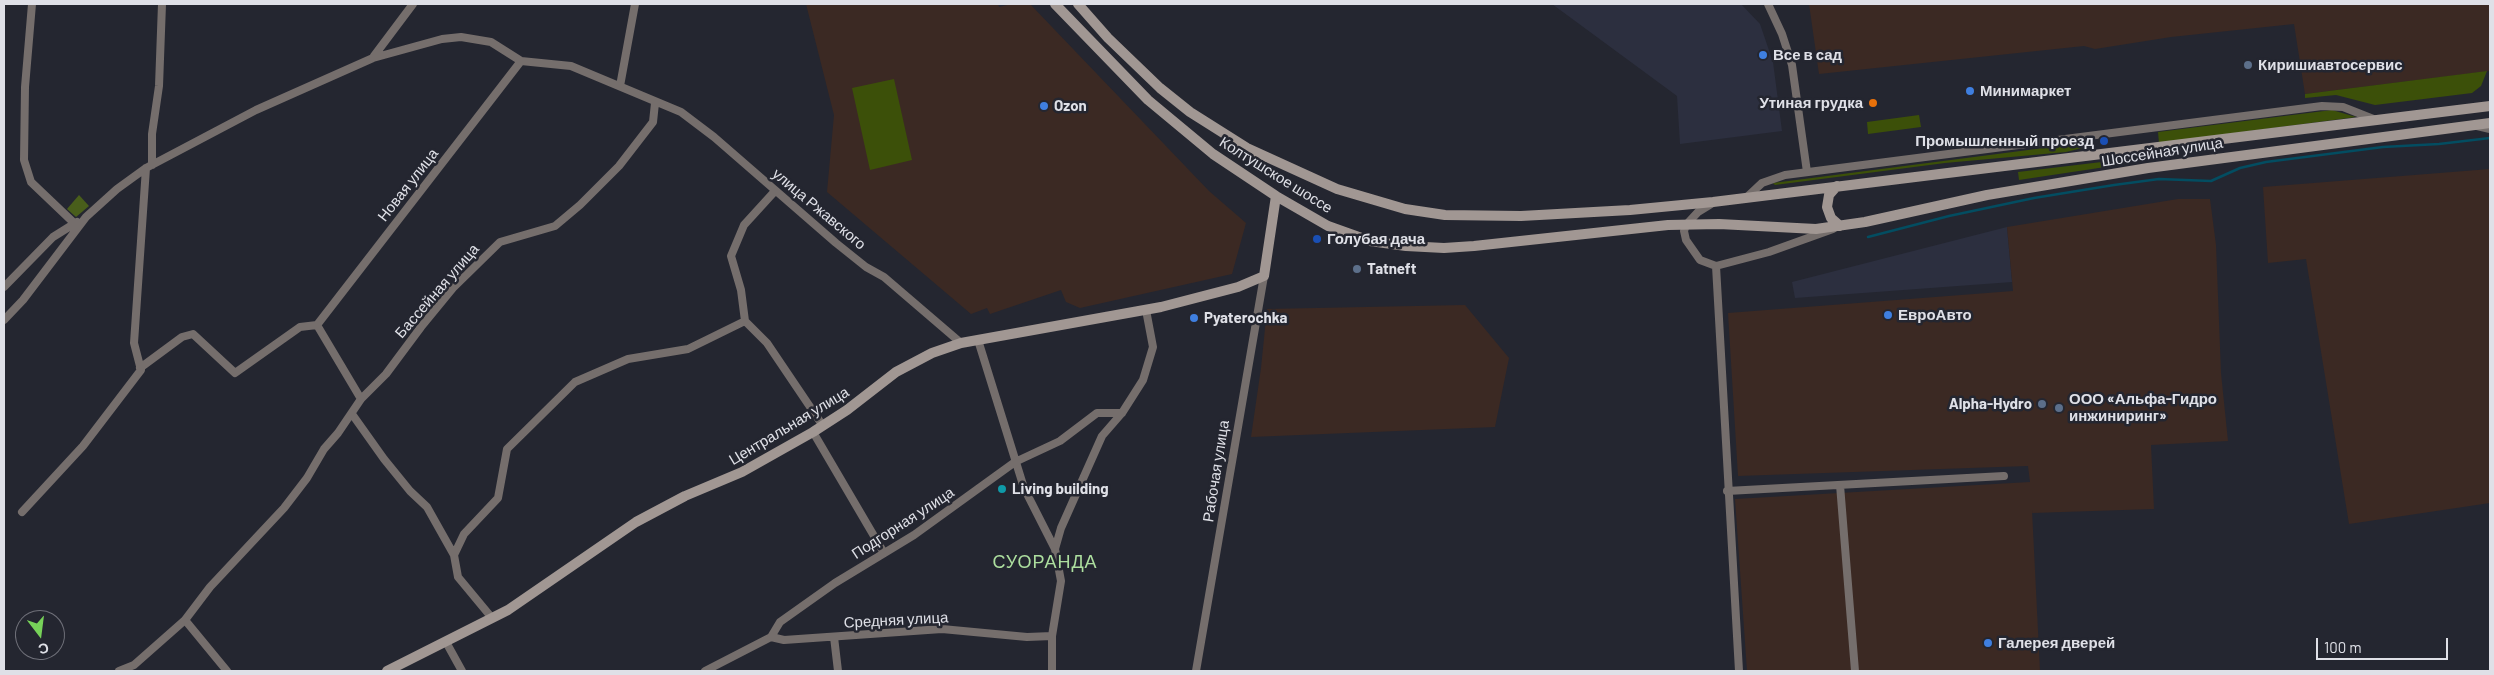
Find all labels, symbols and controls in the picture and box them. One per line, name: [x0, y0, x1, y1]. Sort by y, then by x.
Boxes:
place label: Все в сад: [1773, 46, 1842, 64]
marker: Все в сад: [1757, 49, 1769, 61]
place label: Киришиавтосервис: [2258, 56, 2403, 74]
marker: Киришиавтосервис: [2242, 59, 2254, 71]
place label: Минимаркет: [1980, 82, 2071, 100]
marker: Минимаркет: [1964, 85, 1976, 97]
place label: Утиная грудка: [1759, 94, 1863, 112]
place label: Ozon: [1054, 97, 1087, 115]
marker: Утиная грудка: [1867, 97, 1879, 109]
marker: Ozon: [1038, 100, 1050, 112]
place label: Промышленный проезд: [1915, 132, 2094, 150]
street label: Колтушское шоссе: [1216, 133, 1336, 217]
street label: Шоссейная улица: [2100, 134, 2224, 170]
marker: Промышленный проезд: [2098, 135, 2110, 147]
street label: Новая улица: [374, 145, 442, 225]
street label: улица Ржавского: [769, 165, 869, 253]
place label: Голубая дача: [1327, 230, 1425, 248]
marker: Голубая дача: [1311, 233, 1323, 245]
street label: Бассейная улица: [391, 240, 483, 342]
place label: Tatneft: [1367, 260, 1416, 278]
marker: Tatneft: [1351, 263, 1363, 275]
place label: ЕвроАвто: [1898, 306, 1972, 324]
place label: Pyaterochka: [1204, 309, 1287, 327]
marker: ЕвроАвто: [1882, 309, 1894, 321]
marker: Pyaterochka: [1188, 312, 1200, 324]
street label: Центральная улица: [726, 383, 852, 469]
place label: ООО «Альфа-Гидро инжиниринг»: [2069, 390, 2217, 425]
place label: Alpha-Hydro: [1949, 395, 2032, 413]
marker: Alpha-Hydro: [2036, 398, 2048, 410]
marker: ООО «Альфа-Гидро инжиниринг»: [2053, 402, 2065, 414]
street label: Рабочая улица: [1199, 419, 1233, 523]
place label: Living building: [1012, 480, 1109, 498]
street label: Подгорная улица: [848, 483, 958, 563]
marker: Living building: [996, 483, 1008, 495]
district label: СУОРАНДА: [991, 551, 1099, 573]
street label: Средняя улица: [843, 608, 949, 632]
north arrow: [15, 610, 65, 660]
scale bar: [2319, 628, 2452, 660]
place label: Галерея дверей: [1998, 634, 2115, 652]
marker: Галерея дверей: [1982, 637, 1994, 649]
text: 100 m: [2324, 638, 2362, 656]
text: С: [37, 639, 51, 659]

